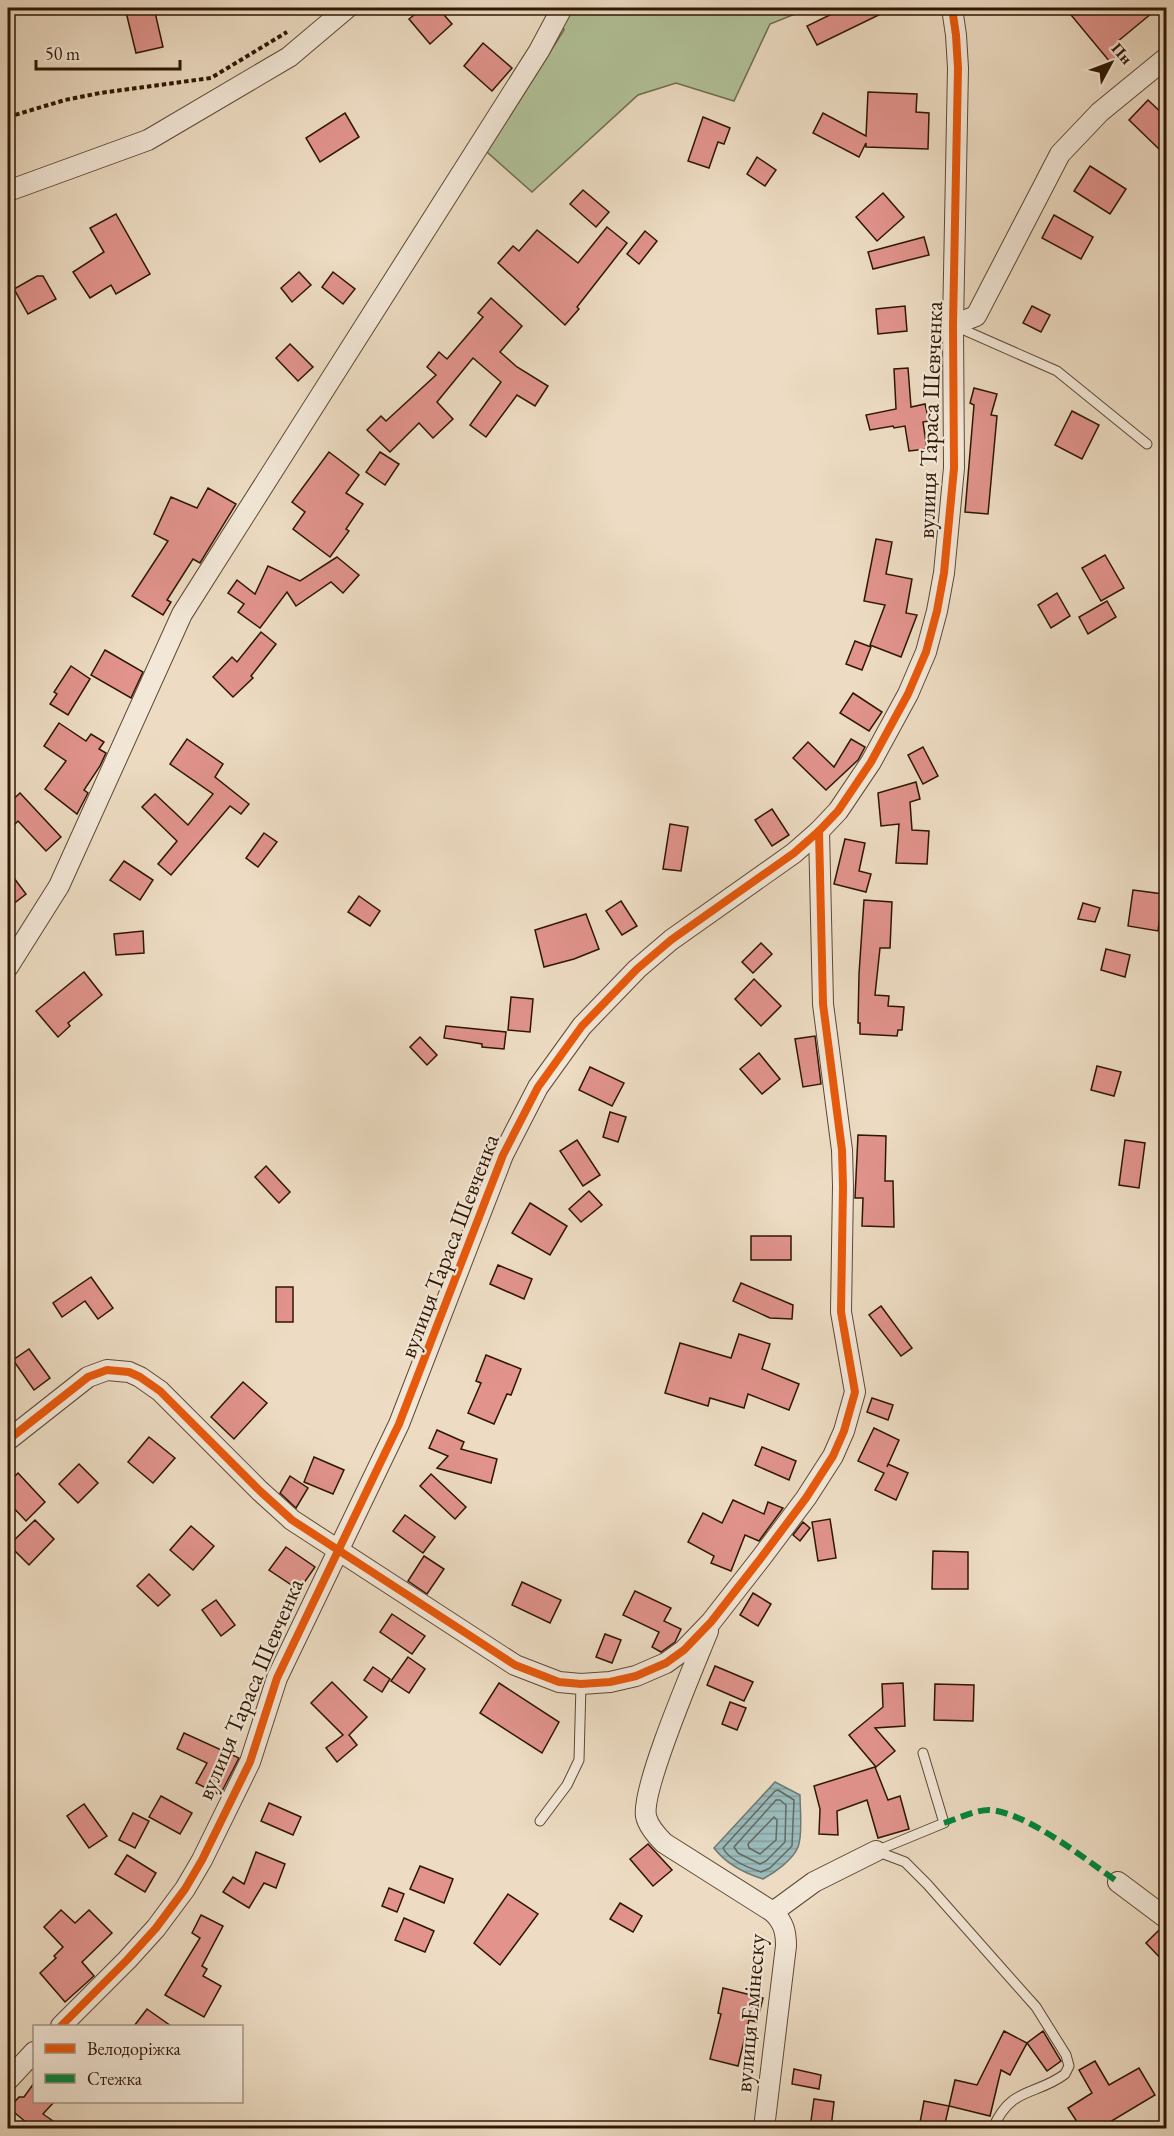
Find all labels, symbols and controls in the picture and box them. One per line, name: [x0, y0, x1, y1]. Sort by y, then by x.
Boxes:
scale bar: [36, 33, 180, 71]
north arrow: [1081, 33, 1141, 93]
text: Пн: [1107, 38, 1137, 69]
text: 50 m: [45, 42, 80, 65]
street label: вулиця Тараса Шевченка: [910, 300, 949, 539]
street label: вулиця Тараса Шевченка: [391, 1129, 506, 1362]
street label: вулиця Тараса Шевченка: [189, 1573, 310, 1804]
street label: вулиця Емінеску: [727, 1932, 772, 2094]
legend: [33, 2025, 243, 2103]
text: Велодоріжка: [87, 2037, 182, 2060]
text: Стежка: [87, 2067, 143, 2090]

